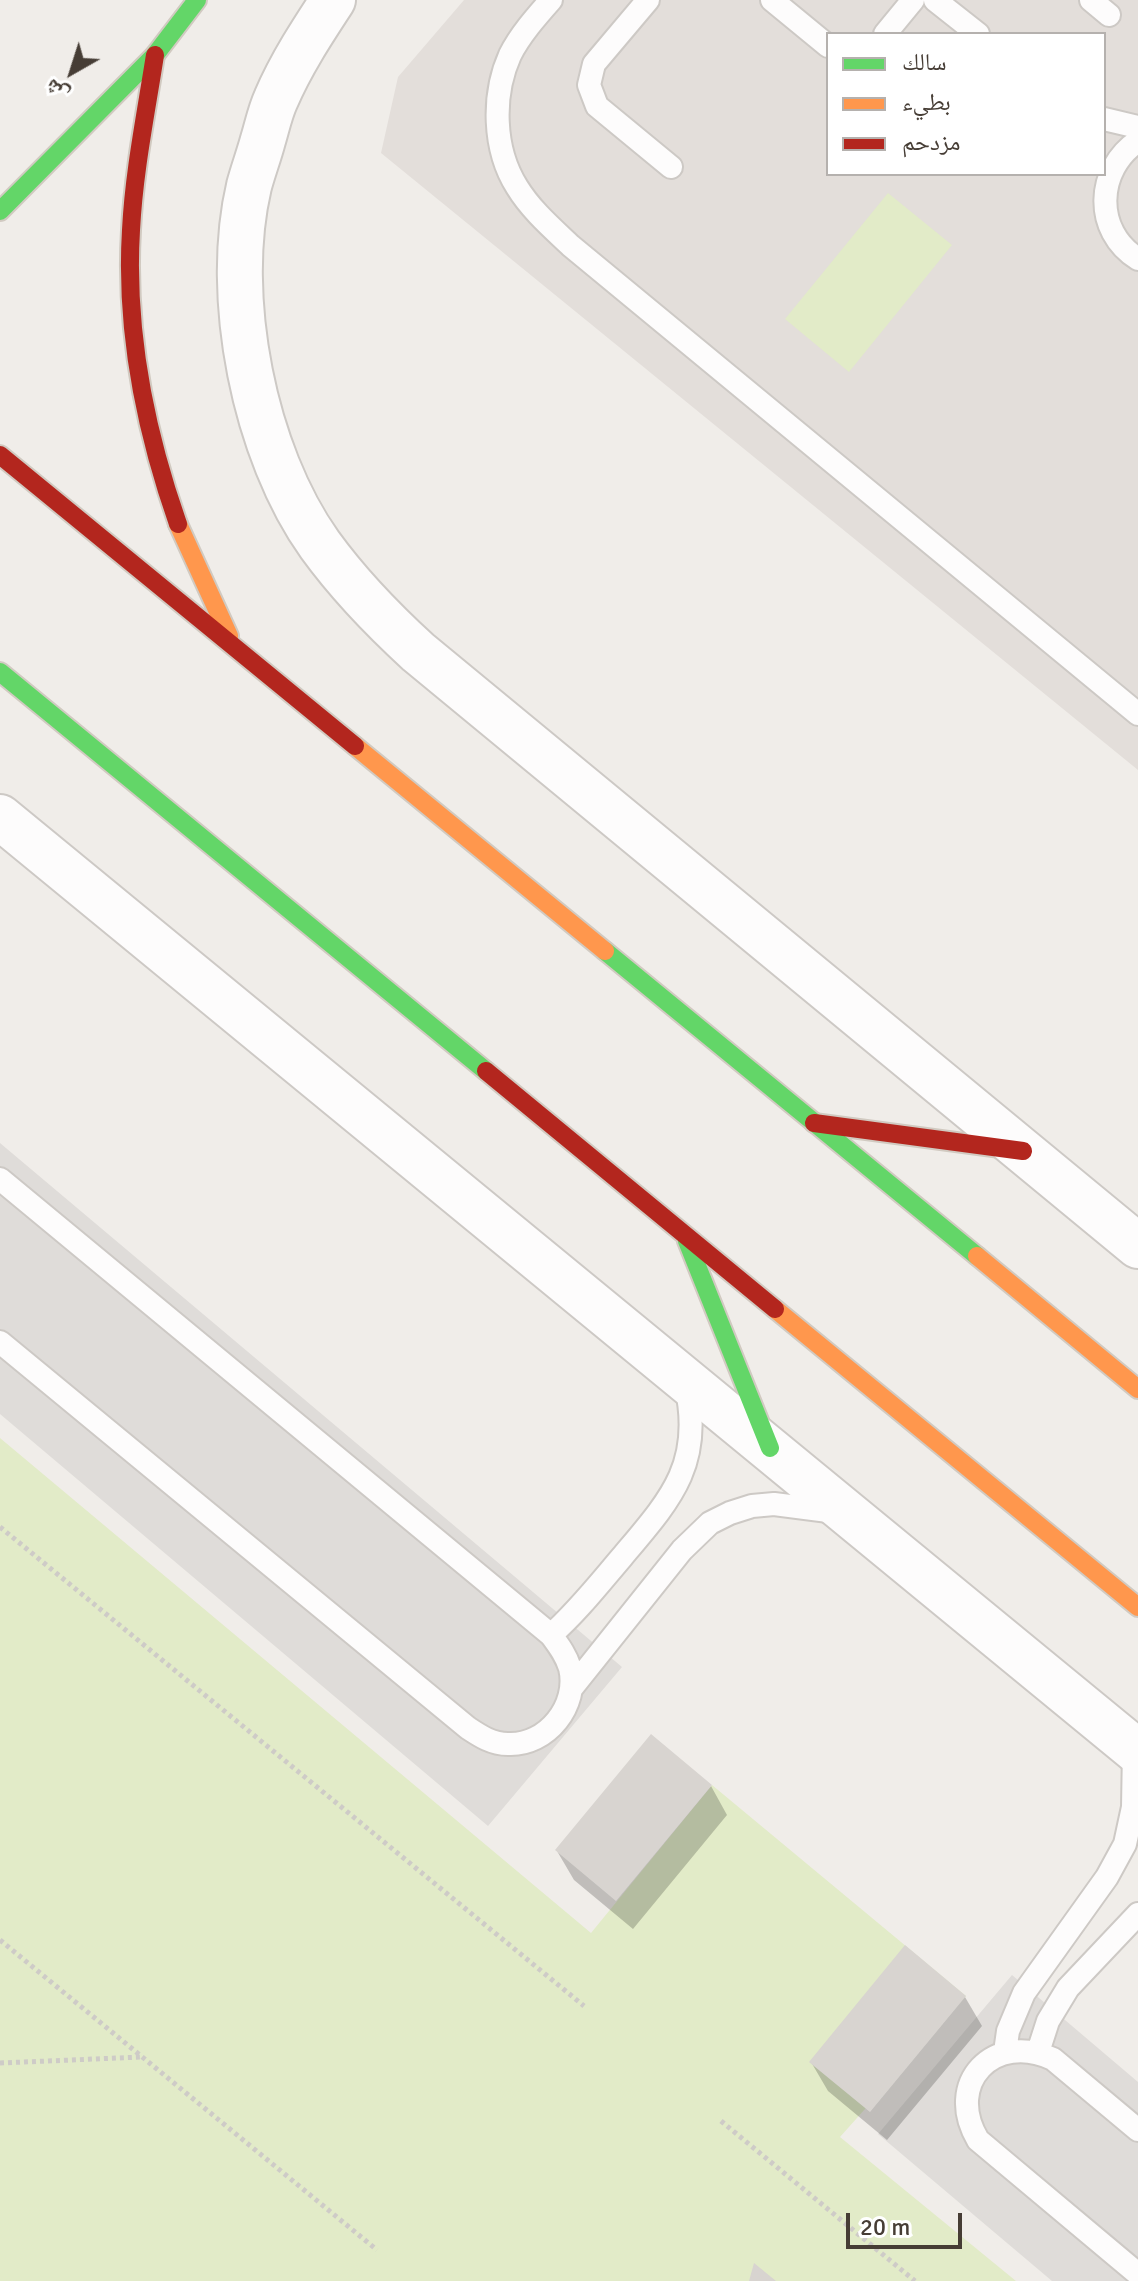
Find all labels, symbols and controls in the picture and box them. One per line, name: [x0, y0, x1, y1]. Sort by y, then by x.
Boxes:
north arrow: [32, 32, 112, 112]
legend: [826, 32, 1106, 176]
text: سالك: [902, 47, 947, 77]
text: ش: [39, 73, 74, 109]
text: بطيء: [902, 87, 951, 117]
text: مزدحم: [902, 127, 961, 157]
scale bar: [850, 2197, 966, 2247]
text: 20 m: [860, 2212, 910, 2242]

